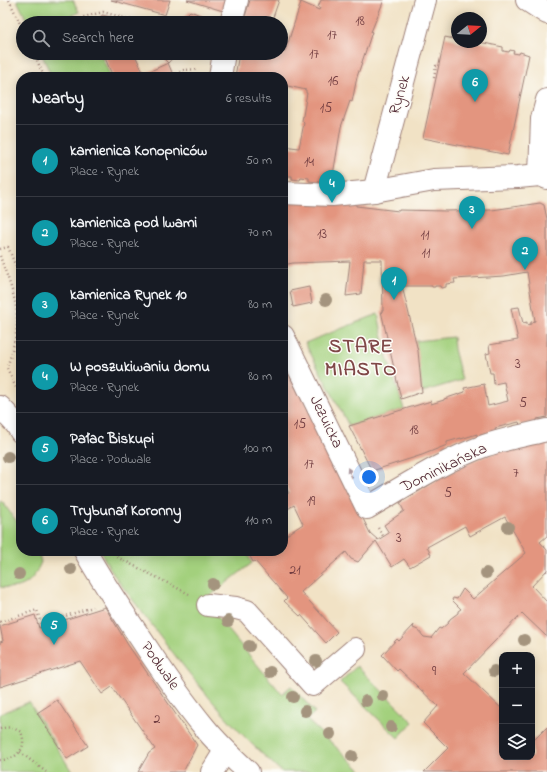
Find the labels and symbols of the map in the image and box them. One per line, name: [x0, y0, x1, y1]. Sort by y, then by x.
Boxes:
house number: 18: [355, 11, 365, 32]
north arrow: [451, 12, 487, 48]
house number: 17: [327, 25, 337, 46]
house number: 17: [309, 44, 319, 65]
pin: 6: [462, 69, 488, 102]
house number: 16: [328, 71, 338, 92]
street label: Rynek: [383, 72, 417, 117]
house number: 15: [320, 98, 332, 119]
house number: 14: [304, 152, 314, 173]
pin: 4: [319, 170, 345, 203]
pin: 3: [459, 196, 485, 229]
house number: 13: [317, 224, 327, 245]
house number: 11: [421, 225, 430, 246]
pin: 2: [512, 237, 538, 270]
house number: 11: [422, 243, 431, 264]
pin: 1: [381, 267, 407, 300]
district label: STARE MIASTO: [325, 333, 397, 385]
house number: 3: [515, 354, 521, 375]
street label: Jezuicka: [303, 391, 349, 453]
house number: 5: [519, 393, 527, 414]
house number: 15: [294, 414, 306, 435]
house number: 18: [409, 420, 419, 441]
street label: Dominikańska: [396, 437, 491, 500]
house number: 17: [304, 454, 314, 475]
house number: 7: [513, 463, 519, 484]
one-way arrow: [347, 467, 353, 479]
your location: [359, 467, 379, 487]
house number: 5: [444, 483, 452, 504]
house number: 19: [307, 491, 316, 512]
house number: 3: [396, 528, 402, 549]
house number: 21: [289, 560, 301, 581]
pin: 5: [41, 612, 67, 645]
street label: Podwale: [135, 637, 186, 696]
house number: 9: [432, 661, 437, 682]
house number: 2: [154, 709, 161, 730]

